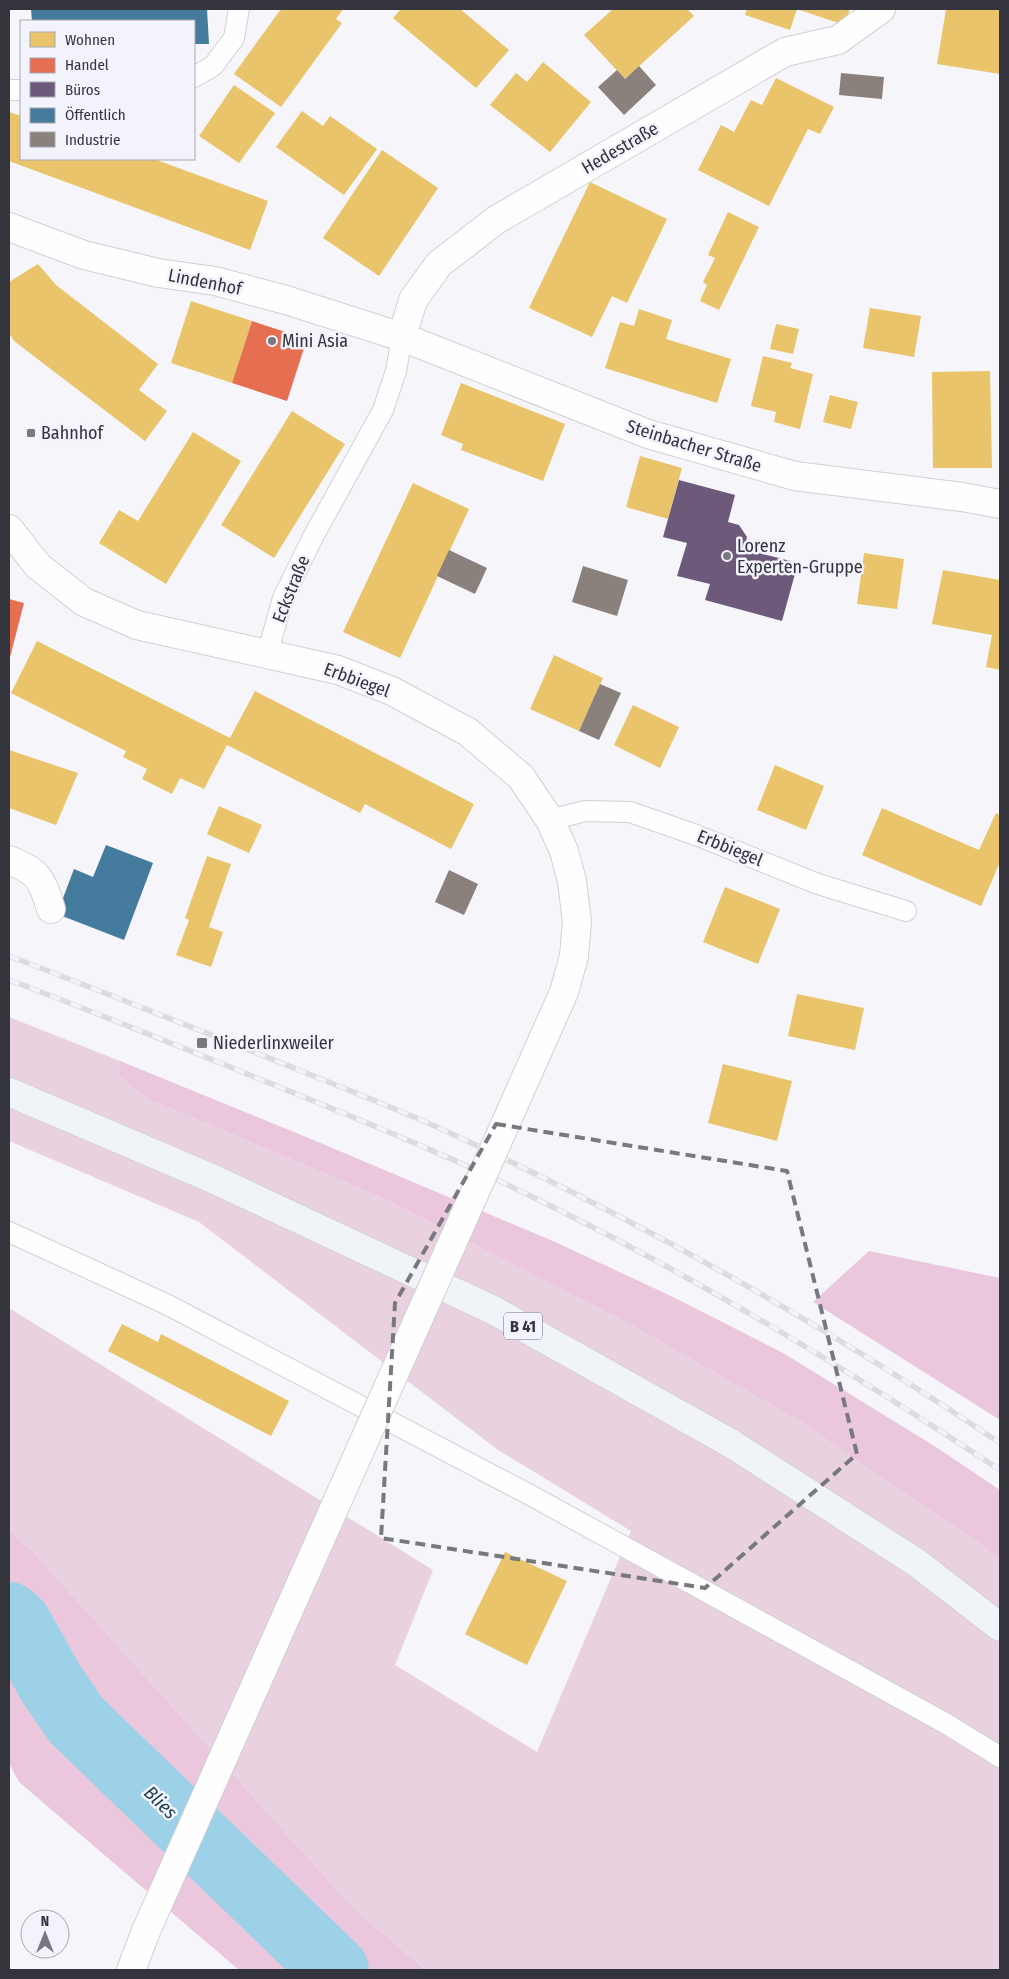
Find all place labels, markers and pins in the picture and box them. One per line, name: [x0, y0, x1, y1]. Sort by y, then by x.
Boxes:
place label: Mini Asia: [282, 330, 348, 352]
marker: Mini Asia: [266, 335, 278, 347]
place label: Bahnhof: [41, 422, 105, 444]
marker: Bahnhof: [25, 427, 37, 439]
place label: Lorenz Experten-Gruppe: [737, 535, 863, 578]
marker: Lorenz Experten-Gruppe: [721, 550, 733, 562]
place label: Niederlinxweiler: [213, 1032, 335, 1054]
marker: Niederlinxweiler: [195, 1036, 209, 1050]

